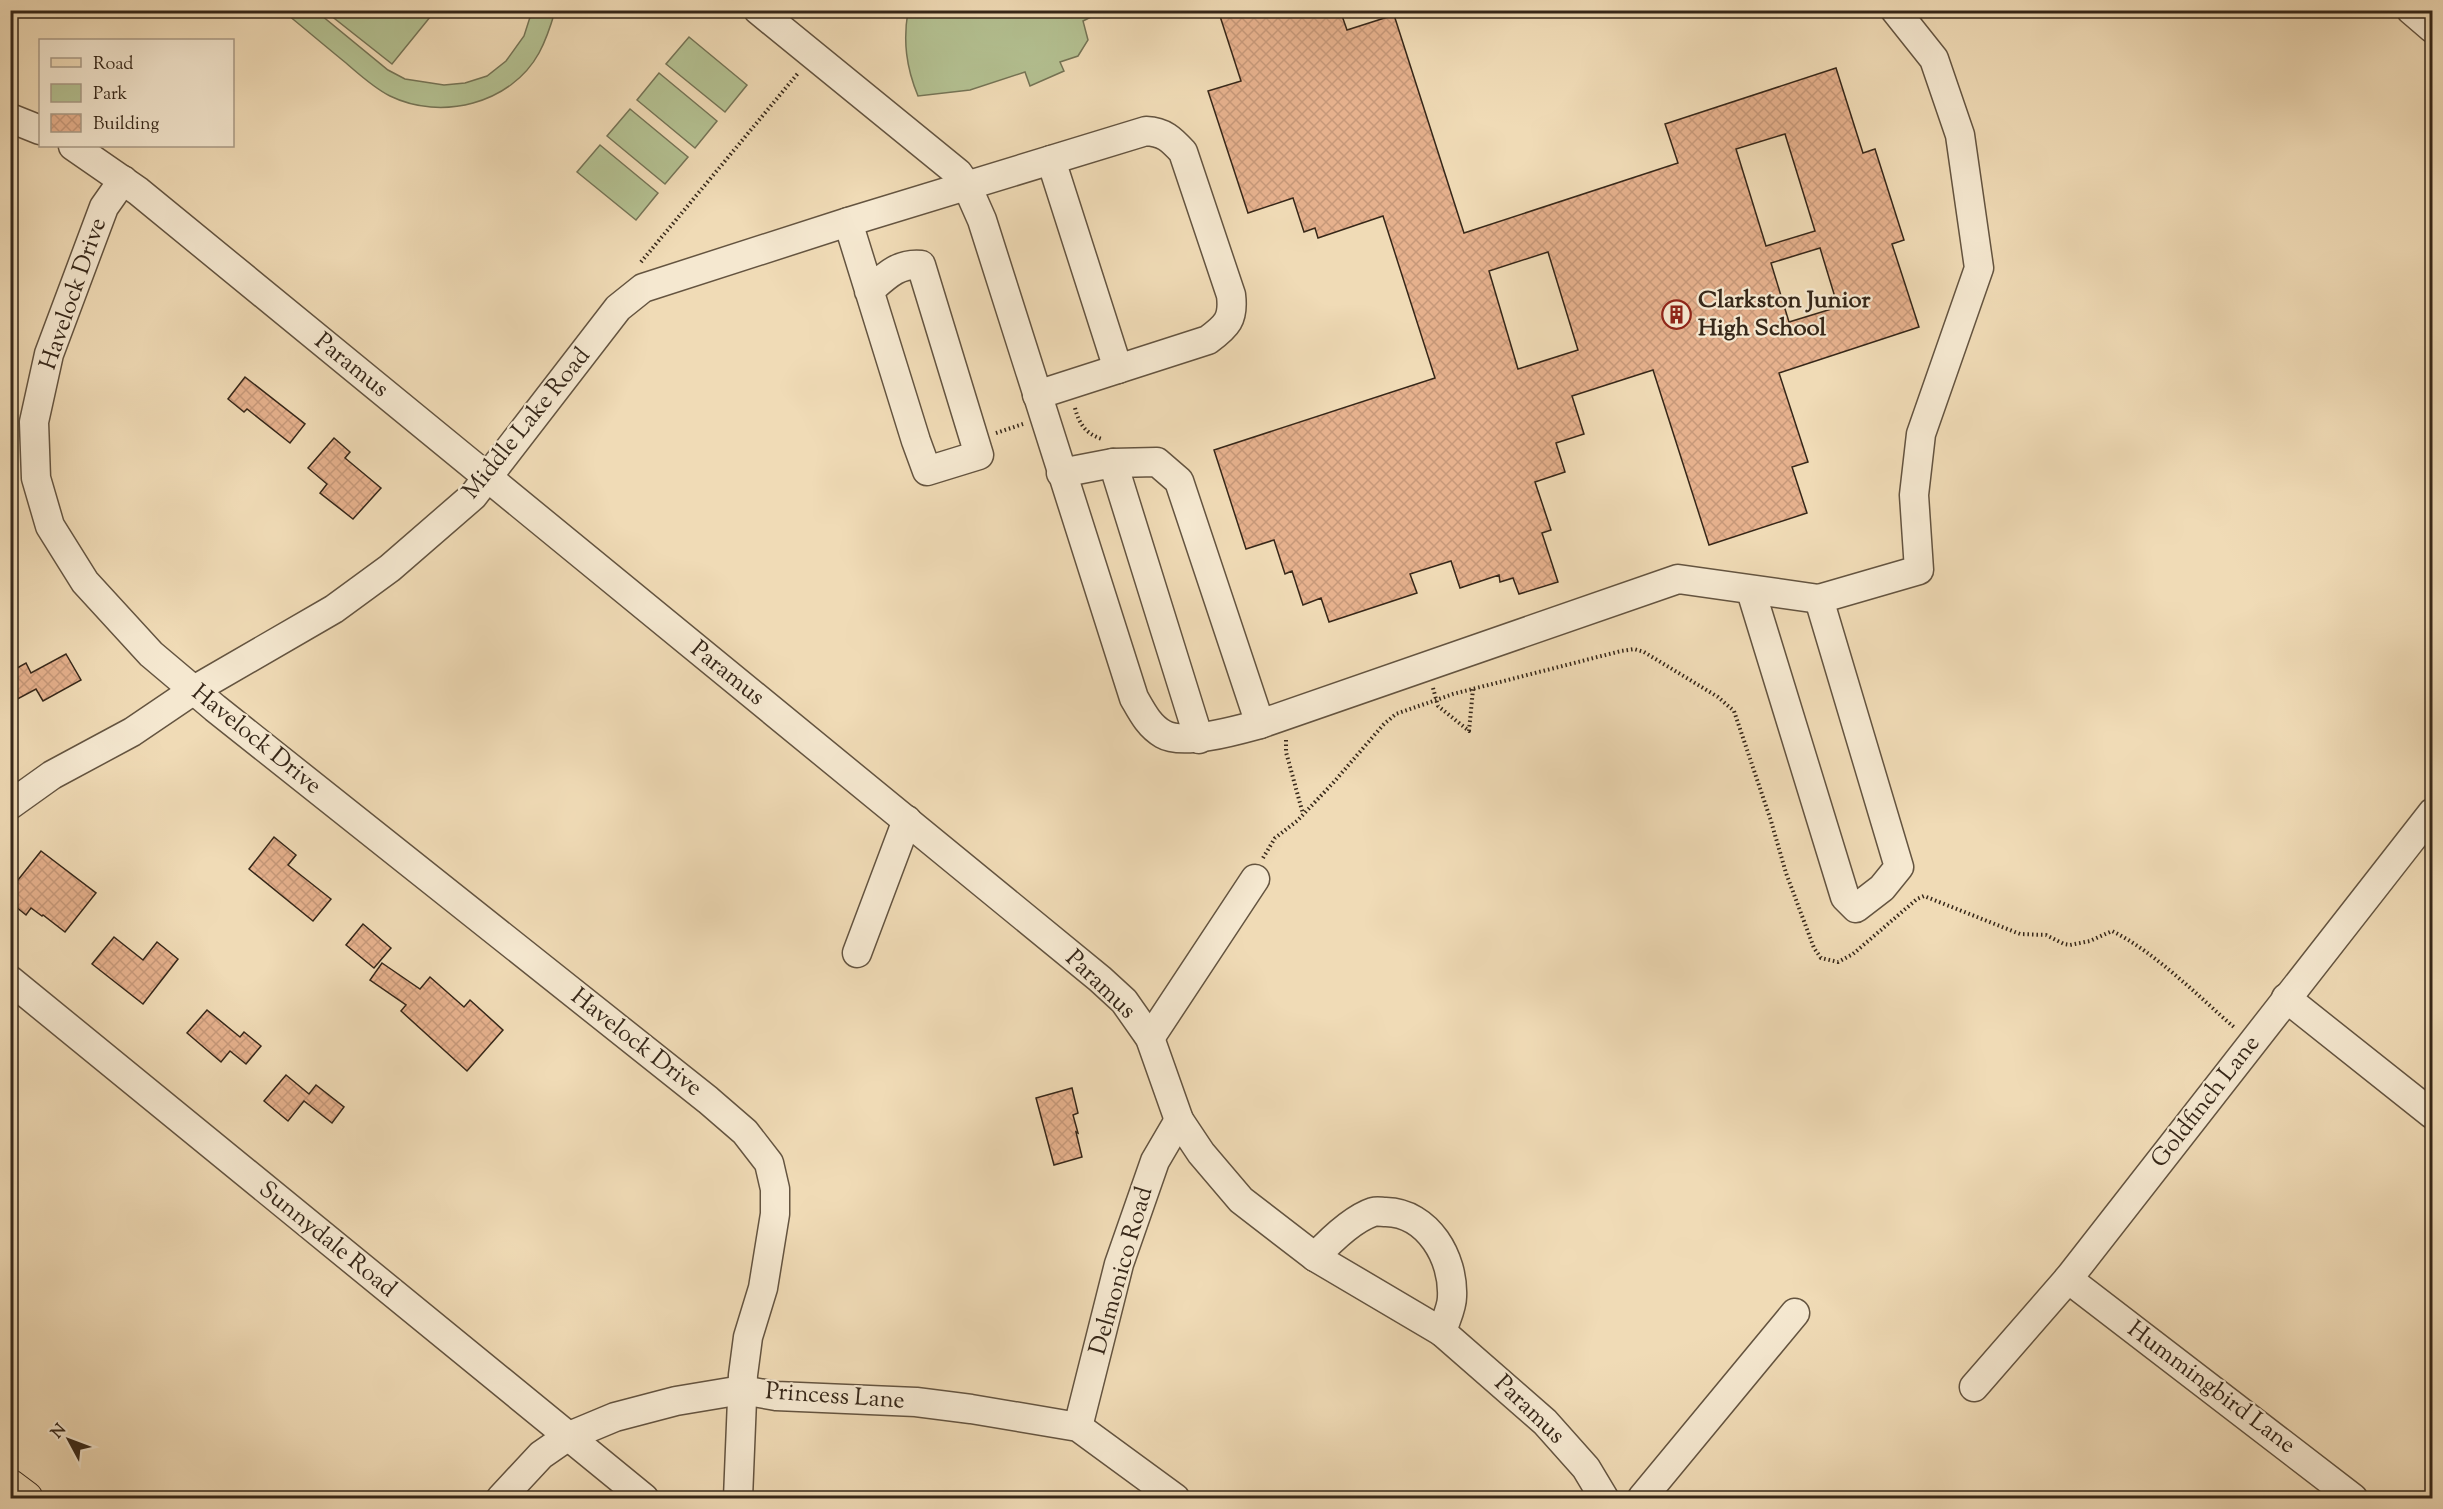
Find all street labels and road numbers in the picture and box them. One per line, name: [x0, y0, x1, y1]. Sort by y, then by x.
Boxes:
street label: Havelock Drive: [32, 213, 116, 375]
street label: Paramus: [307, 325, 395, 407]
street label: Middle Lake Road: [455, 340, 599, 507]
street label: Paramus: [683, 633, 771, 715]
street label: Havelock Drive: [184, 677, 328, 803]
street label: Paramus: [1057, 943, 1143, 1027]
street label: Havelock Drive: [563, 981, 709, 1105]
street label: Goldfinch Lane: [2143, 1028, 2269, 1176]
street label: Sunnydale Road: [251, 1174, 404, 1307]
street label: Delmonico Road: [1082, 1183, 1162, 1359]
street label: Hummingbird Lane: [2120, 1313, 2302, 1463]
street label: Paramus: [1486, 1368, 1572, 1452]
street label: Princess Lane: [764, 1375, 906, 1419]

